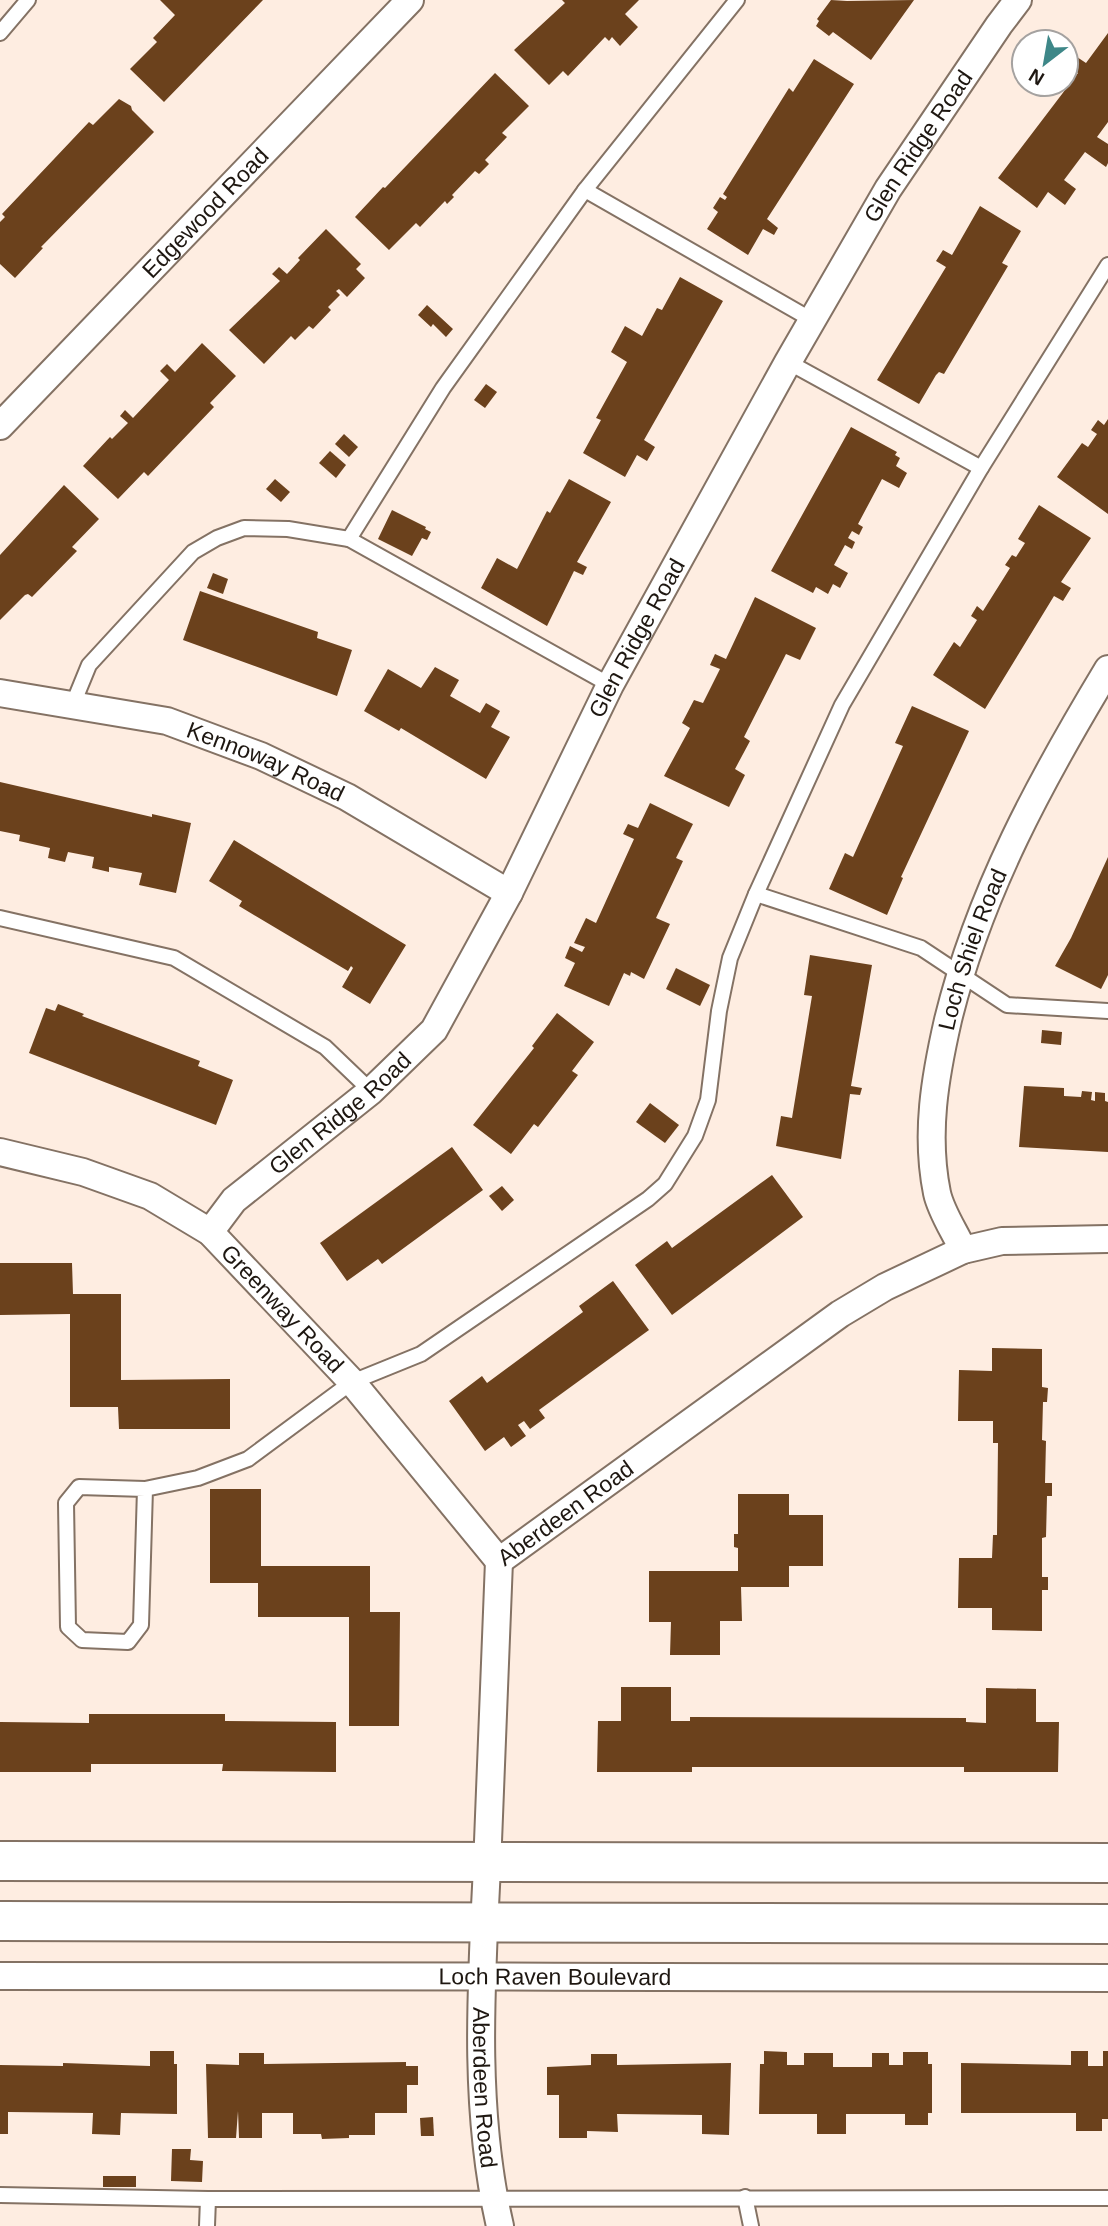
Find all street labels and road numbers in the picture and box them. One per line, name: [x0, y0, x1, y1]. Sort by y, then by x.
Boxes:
street label: Glen Ridge Road: [859, 65, 978, 227]
street label: Edgewood Road: [137, 142, 274, 283]
street label: Glen Ridge Road: [583, 554, 690, 722]
street label: Kennoway Road: [183, 717, 349, 807]
street label: Loch Shiel Road: [933, 865, 1012, 1033]
street label: Glen Ridge Road: [264, 1047, 416, 1180]
street label: Greenway Road: [216, 1239, 349, 1378]
street label: Aberdeen Road: [493, 1455, 638, 1571]
street label: Loch Raven Boulevard: [439, 1963, 671, 1990]
street label: Aberdeen Road: [468, 2007, 502, 2170]

